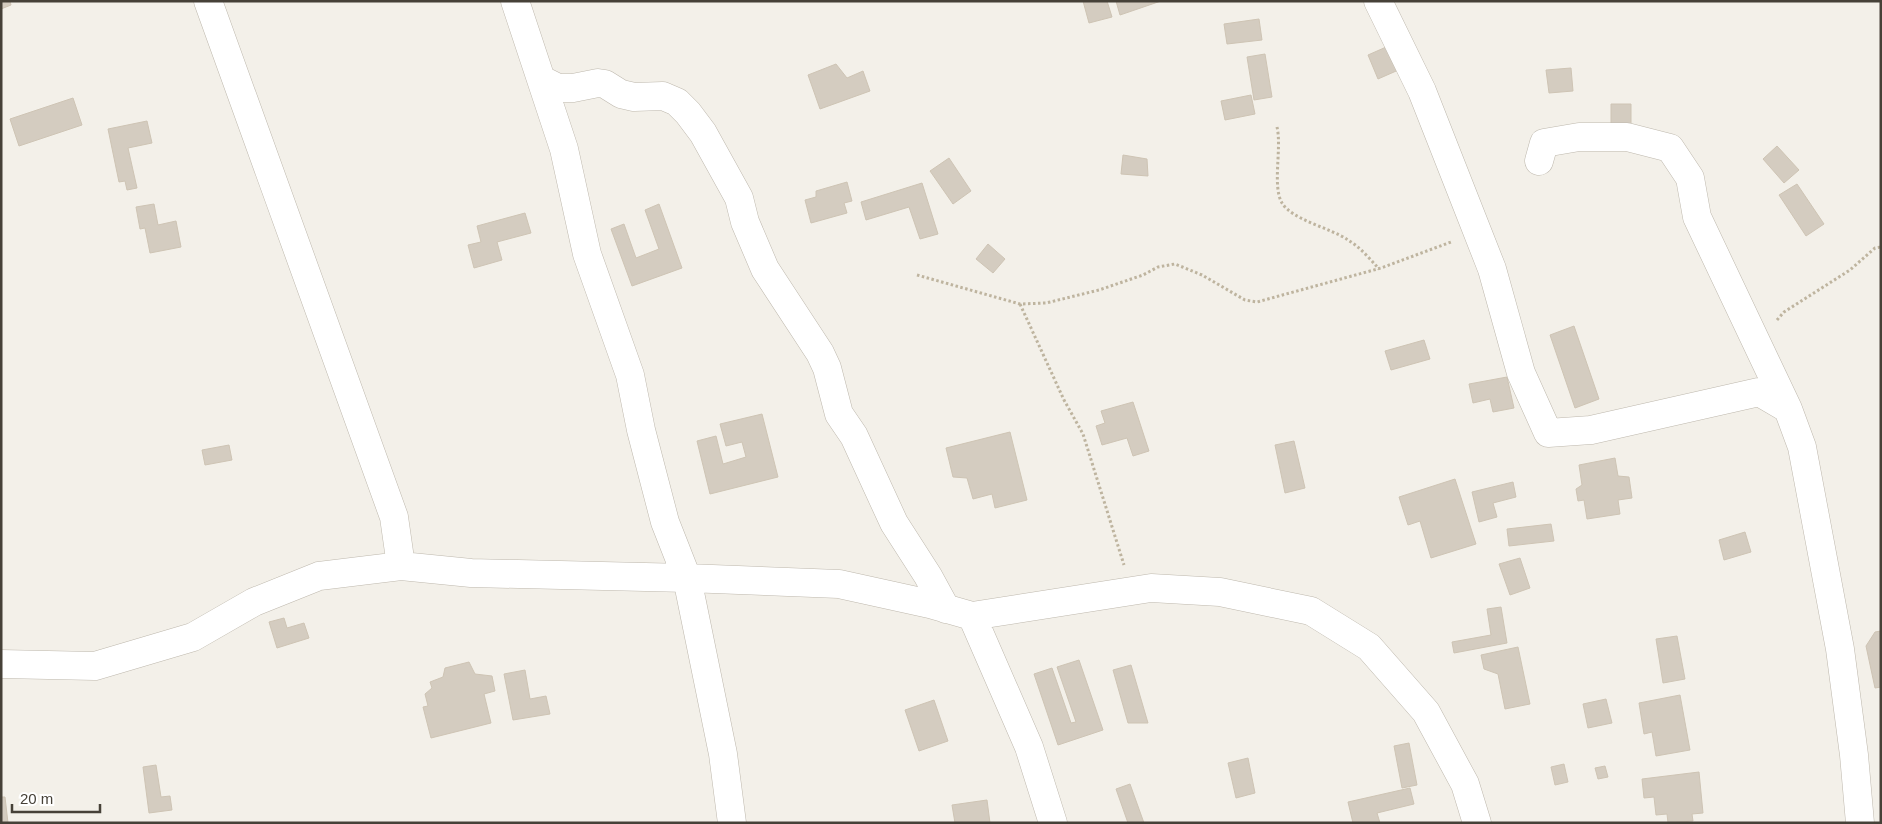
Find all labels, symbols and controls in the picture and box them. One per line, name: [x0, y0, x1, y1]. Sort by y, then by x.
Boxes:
scale bar: [12, 782, 100, 814]
text: 20 m: [20, 790, 53, 807]

